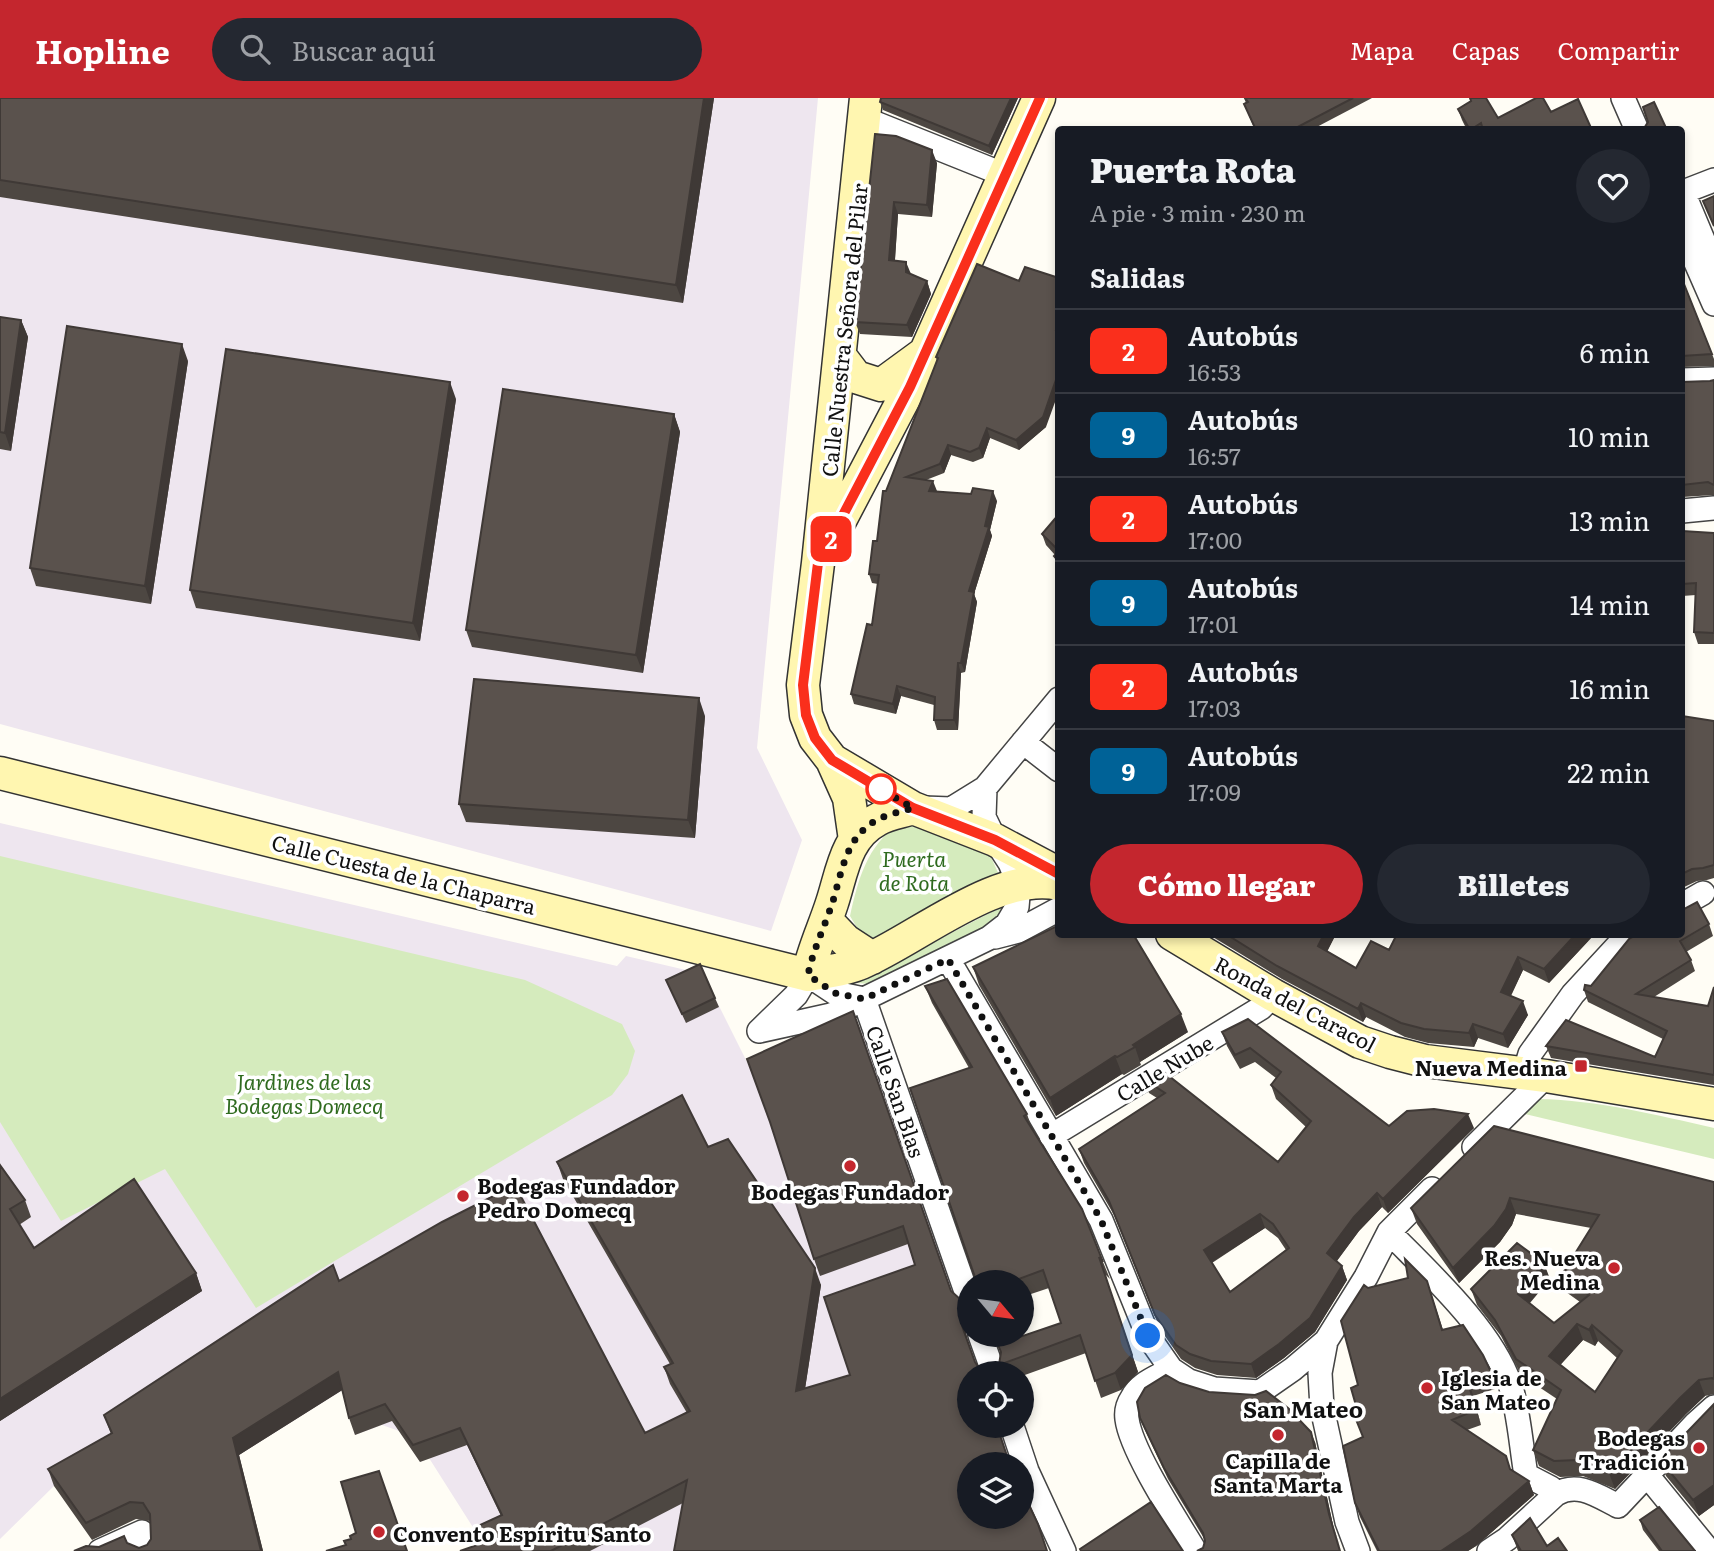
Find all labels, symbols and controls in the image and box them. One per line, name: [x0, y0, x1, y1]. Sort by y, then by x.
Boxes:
search box: [212, 18, 702, 81]
text: Hopline: [35, 25, 170, 74]
icon: search: [236, 30, 274, 68]
text: Buscar aquí: [292, 30, 436, 69]
text: Mapa: [1350, 32, 1414, 67]
text: Capas: [1452, 32, 1519, 67]
text: Compartir: [1557, 32, 1679, 67]
text: Puerta Rota: [1090, 144, 1296, 193]
button: heart: [1576, 149, 1650, 223]
street label: Calle Nuestra Señora del Pilar: [812, 182, 874, 478]
text: A pie · 3 min · 230 m: [1090, 195, 1306, 229]
text: Salidas: [1090, 257, 1185, 296]
text: Autobús: [1188, 315, 1298, 354]
text: 6 min: [1580, 332, 1650, 371]
text: 2: [1122, 333, 1135, 368]
text: 16:53: [1188, 354, 1242, 388]
text: Autobús: [1188, 399, 1298, 438]
text: 10 min: [1568, 416, 1650, 455]
text: 9: [1122, 417, 1135, 452]
text: 16:57: [1188, 438, 1241, 472]
text: Autobús: [1188, 483, 1298, 522]
text: 13 min: [1569, 500, 1650, 539]
text: 2: [1122, 501, 1135, 536]
line badge: 2: [808, 516, 854, 562]
text: 2: [825, 521, 837, 556]
text: 17:00: [1188, 522, 1242, 556]
text: Autobús: [1188, 567, 1298, 606]
text: 14 min: [1570, 584, 1650, 623]
text: 9: [1122, 585, 1135, 620]
text: 17:01: [1188, 606, 1238, 640]
text: Autobús: [1188, 651, 1298, 690]
text: 16 min: [1569, 668, 1650, 707]
text: 2: [1122, 669, 1135, 704]
text: 17:03: [1188, 690, 1241, 724]
text: Autobús: [1188, 735, 1298, 774]
text: 22 min: [1567, 752, 1650, 791]
text: 9: [1122, 753, 1135, 788]
unlabelled marker: [866, 774, 896, 804]
text: 17:09: [1188, 774, 1241, 808]
street label: Calle Cuesta de la Chaparra: [269, 825, 540, 921]
park label: Puerta de Rota: [879, 842, 949, 897]
button: Cómo llegar: [1090, 844, 1363, 924]
button: Billetes: [1377, 844, 1650, 924]
street label: Ronda del Caracol: [1210, 947, 1382, 1059]
street label: Calle San Blas: [860, 1021, 934, 1161]
street label: Calle Nube: [1110, 1026, 1218, 1108]
place label: Nueva Medina: [1415, 1051, 1568, 1082]
marker: Nueva Medina: [1573, 1058, 1589, 1074]
park label: Jardines de las Bodegas Domecq: [225, 1065, 384, 1120]
marker: Bodegas Fundador: [842, 1158, 858, 1174]
place label: Bodegas Fundador Pedro Domecq: [477, 1169, 676, 1224]
place label: Bodegas Fundador: [751, 1175, 950, 1206]
marker: Bodegas Fundador Pedro Domecq: [455, 1188, 471, 1204]
place label: Res. Nueva Medina: [1484, 1241, 1601, 1296]
marker: Res. Nueva Medina: [1606, 1260, 1622, 1276]
north arrow: [957, 1270, 1034, 1348]
map controls: [957, 1270, 1034, 1529]
your location: [1130, 1318, 1165, 1353]
button: locate: [957, 1361, 1034, 1438]
place label: Iglesia de San Mateo: [1441, 1361, 1551, 1416]
marker: Iglesia de San Mateo: [1419, 1380, 1435, 1396]
district label: San Mateo: [1243, 1391, 1363, 1425]
place label: Bodegas Tradición: [1578, 1421, 1685, 1476]
marker: Capilla de Santa Marta: [1270, 1427, 1286, 1443]
marker: Bodegas Tradición: [1691, 1440, 1707, 1456]
place label: Capilla de Santa Marta: [1213, 1444, 1343, 1499]
button: layers: [957, 1452, 1034, 1529]
place label: Convento Espíritu Santo: [393, 1517, 651, 1548]
marker: Convento Espíritu Santo: [371, 1524, 387, 1540]

